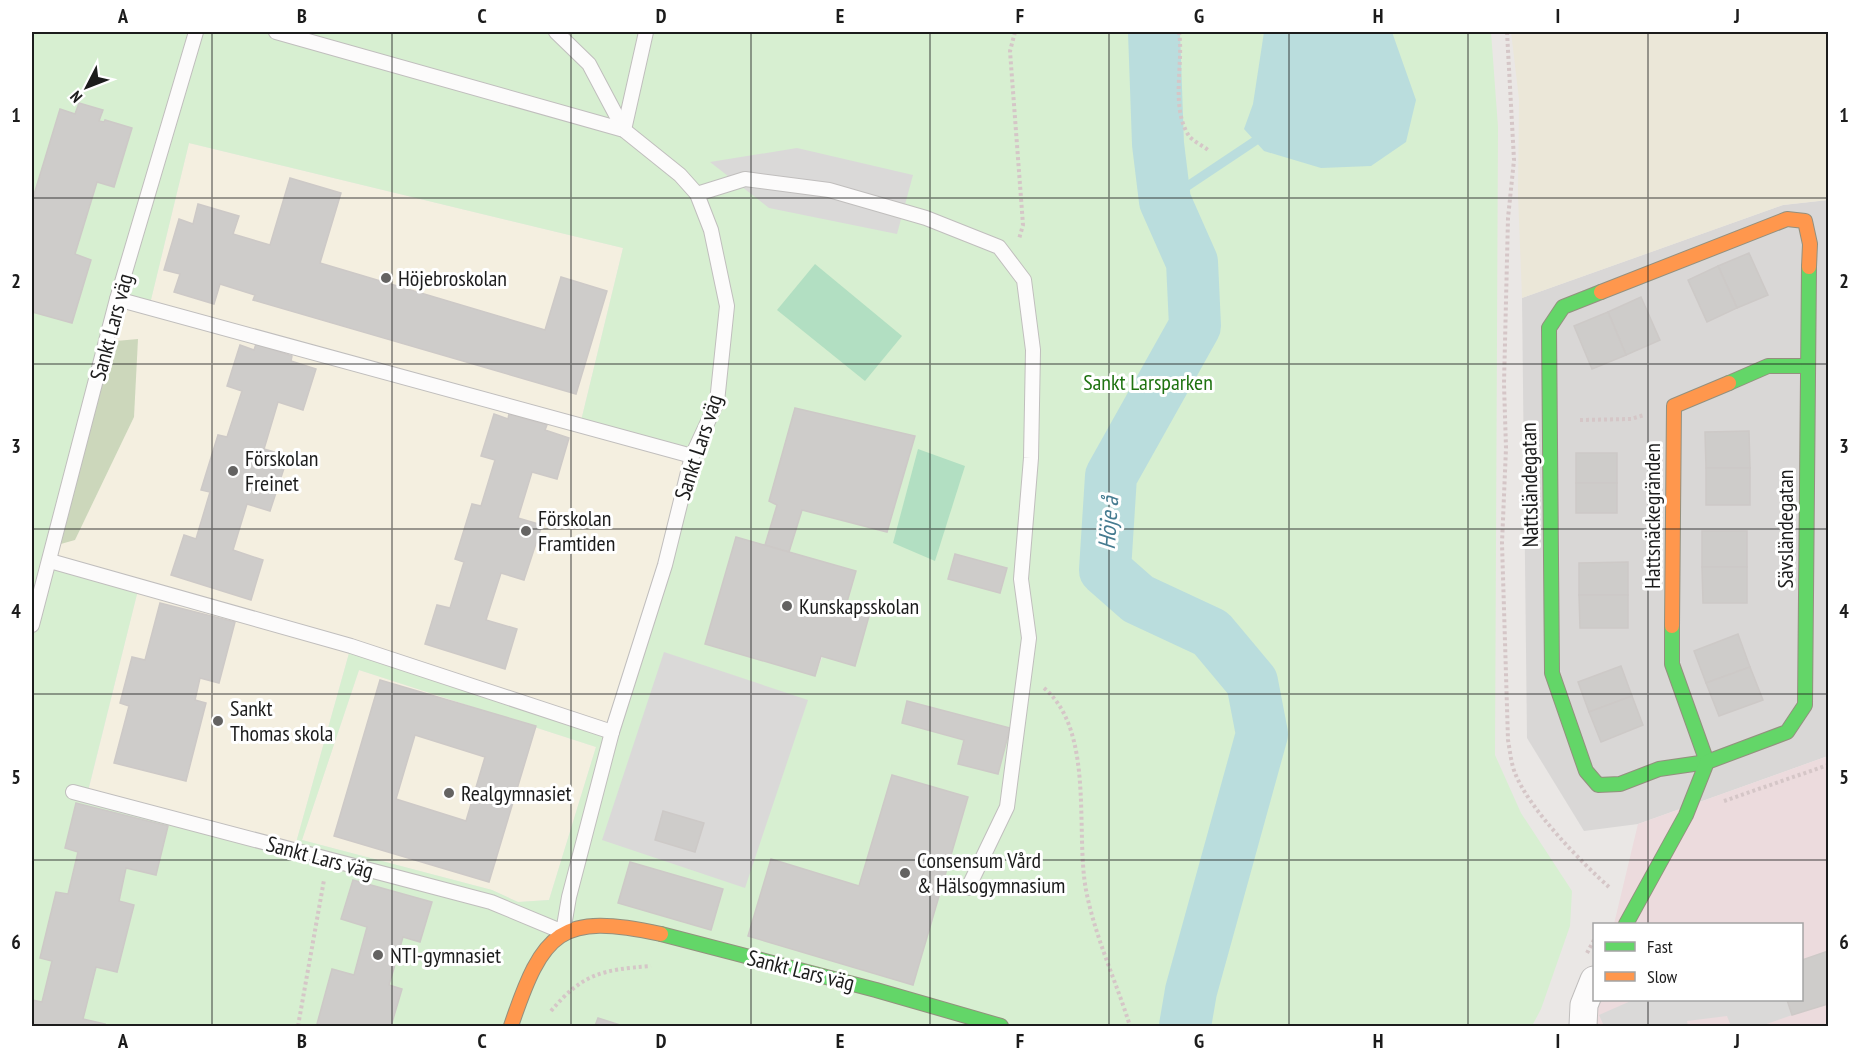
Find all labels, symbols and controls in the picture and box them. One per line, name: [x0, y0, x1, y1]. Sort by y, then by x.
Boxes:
text: A: [117, 3, 129, 29]
text: B: [297, 3, 307, 29]
text: C: [477, 3, 487, 29]
text: D: [656, 3, 667, 29]
text: E: [836, 3, 844, 29]
text: F: [1016, 3, 1024, 29]
text: G: [1194, 3, 1204, 29]
text: H: [1373, 3, 1383, 29]
text: I: [1556, 3, 1560, 29]
text: J: [1733, 3, 1740, 29]
north arrow: [57, 57, 117, 117]
text: N: [66, 87, 86, 107]
text: 1: [11, 102, 21, 128]
text: 1: [1839, 102, 1849, 128]
place label: Höjebroskolan: [398, 264, 507, 292]
text: 2: [11, 268, 21, 294]
text: 2: [1839, 268, 1849, 294]
street label: Sankt Lars väg: [83, 270, 139, 384]
marker: Höjebroskolan: [379, 271, 393, 285]
park label: Sankt Larsparken: [1083, 368, 1213, 396]
street label: Sankt Lars väg: [668, 391, 728, 503]
street label: Nattsländegatan: [1514, 422, 1544, 548]
text: 3: [11, 433, 21, 459]
text: 3: [1839, 433, 1849, 459]
street label: Hattsnäckegränden: [1638, 443, 1666, 589]
place label: Förskolan Freinet: [245, 444, 318, 497]
marker: Förskolan Freinet: [226, 464, 240, 478]
street label: Sävsländegatan: [1771, 469, 1799, 589]
water label: Höje å: [1091, 494, 1125, 551]
place label: Förskolan Framtiden: [538, 504, 615, 557]
marker: Förskolan Framtiden: [519, 524, 533, 538]
place label: Kunskapsskolan: [799, 592, 919, 620]
text: 4: [11, 598, 21, 624]
text: 4: [1839, 598, 1849, 624]
marker: Kunskapsskolan: [780, 599, 794, 613]
place label: Sankt Thomas skola: [230, 694, 333, 747]
marker: Sankt Thomas skola: [211, 714, 225, 728]
text: 5: [11, 764, 21, 790]
text: 5: [1839, 764, 1849, 790]
place label: Realgymnasiet: [461, 779, 572, 807]
marker: Realgymnasiet: [442, 786, 456, 800]
street label: Sankt Lars väg: [263, 829, 377, 885]
place label: Consensum Vård & Hälsogymnasium: [917, 846, 1065, 899]
marker: Consensum Vård & Hälsogymnasium: [898, 866, 912, 880]
legend: [1593, 923, 1803, 1001]
text: 6: [11, 929, 21, 955]
text: 6: [1839, 929, 1849, 955]
text: Fast: [1647, 935, 1673, 958]
place label: NTI-gymnasiet: [390, 941, 501, 969]
street label: Sankt Lars väg: [744, 943, 858, 997]
marker: NTI-gymnasiet: [371, 948, 385, 962]
text: Slow: [1647, 965, 1678, 988]
text: A: [117, 1028, 129, 1054]
text: B: [297, 1028, 307, 1054]
text: C: [477, 1028, 487, 1054]
text: D: [656, 1028, 667, 1054]
text: E: [836, 1028, 844, 1054]
text: F: [1016, 1028, 1024, 1054]
text: G: [1194, 1028, 1204, 1054]
text: H: [1373, 1028, 1383, 1054]
text: I: [1556, 1028, 1560, 1054]
text: J: [1733, 1028, 1740, 1054]

